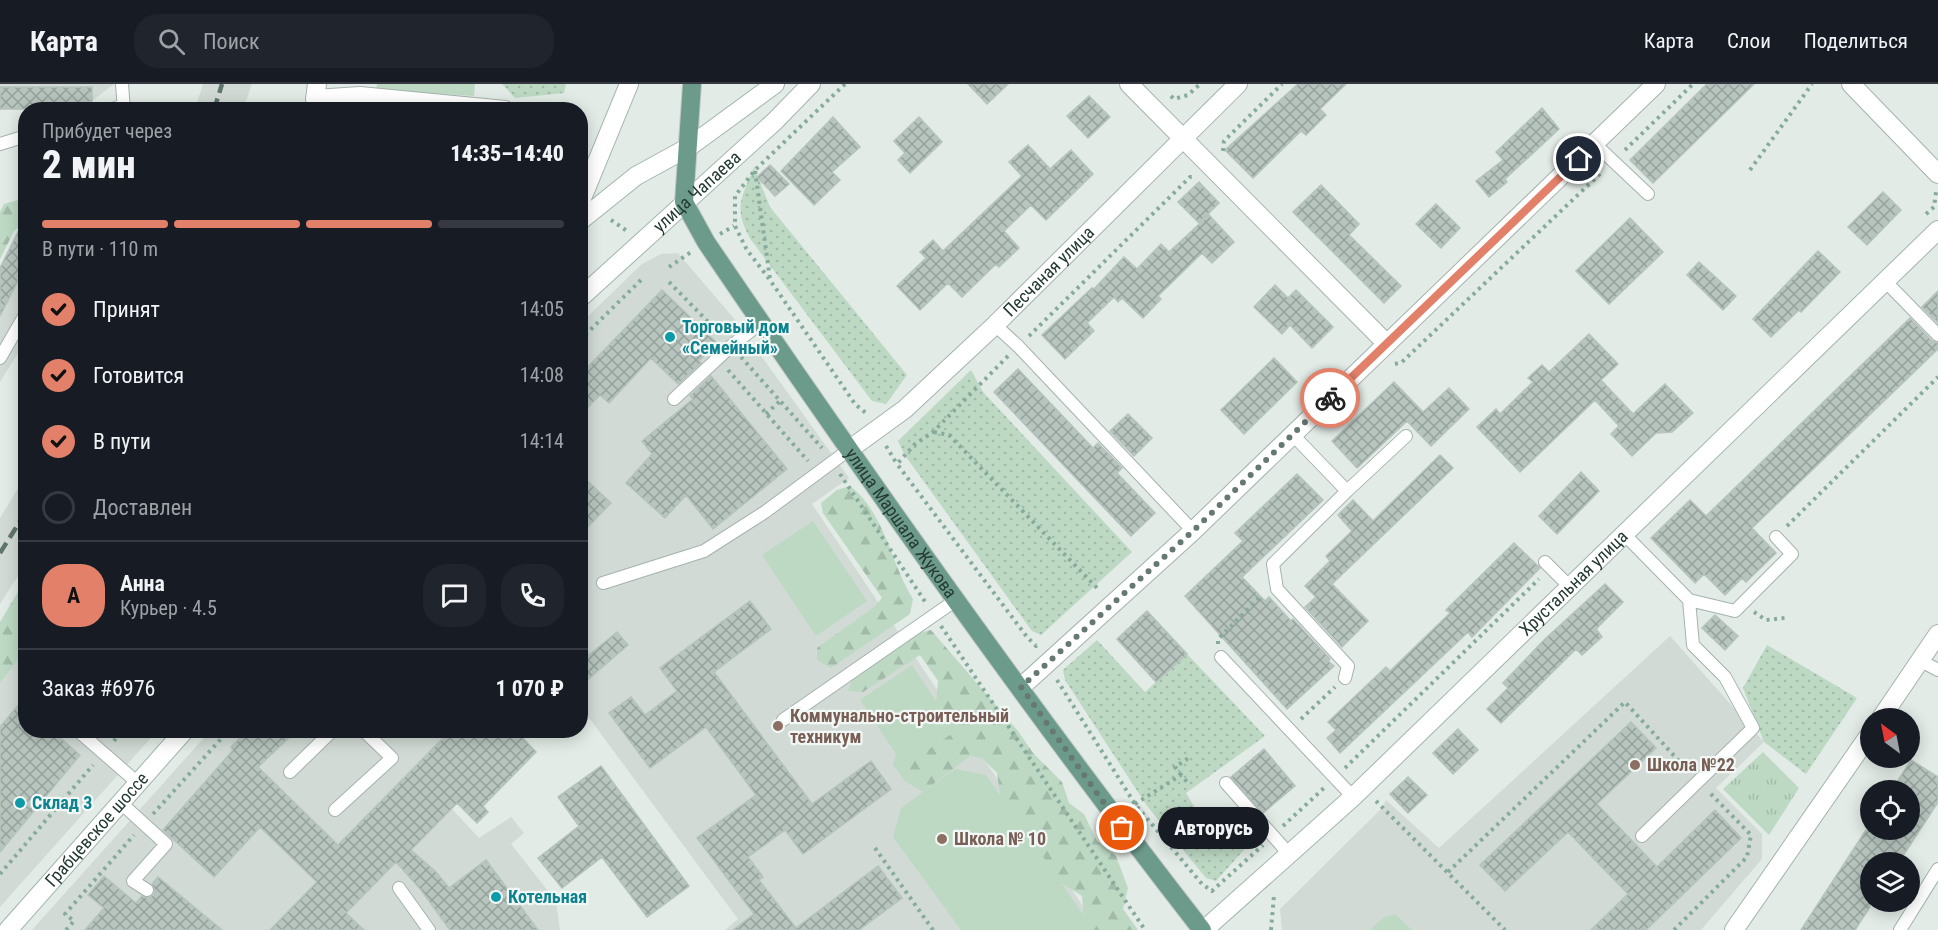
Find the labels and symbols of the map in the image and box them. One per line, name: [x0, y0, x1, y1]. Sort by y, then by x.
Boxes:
pin: [1553, 133, 1604, 184]
street label: улица Чапаева: [648, 146, 745, 237]
street label: Песчаная улица: [999, 222, 1098, 321]
place label: Торговый дом «Семейный»: [682, 316, 790, 358]
marker: Торговый дом «Семейный»: [663, 330, 677, 344]
courier: [1300, 368, 1360, 428]
street label: улица Маршала Жукова: [841, 444, 962, 602]
street label: Хрустальная улица: [1515, 526, 1632, 640]
place label: Коммунально-строительный техникум: [790, 705, 1009, 747]
north arrow: [1860, 708, 1920, 768]
marker: Коммунально-строительный техникум: [771, 719, 785, 733]
place label: Школа №22: [1647, 754, 1735, 775]
marker: Школа №22: [1628, 758, 1642, 772]
street label: Грабцевское шоссе: [40, 768, 152, 891]
place label: Склад 3: [32, 792, 92, 813]
marker: Склад 3: [13, 796, 27, 810]
pin: [1096, 802, 1147, 853]
callout: Авторусь: [1158, 807, 1269, 849]
place label: Школа № 10: [954, 828, 1046, 849]
marker: Школа № 10: [935, 832, 949, 846]
place label: Котельная: [508, 886, 587, 907]
marker: Котельная: [489, 890, 503, 904]

